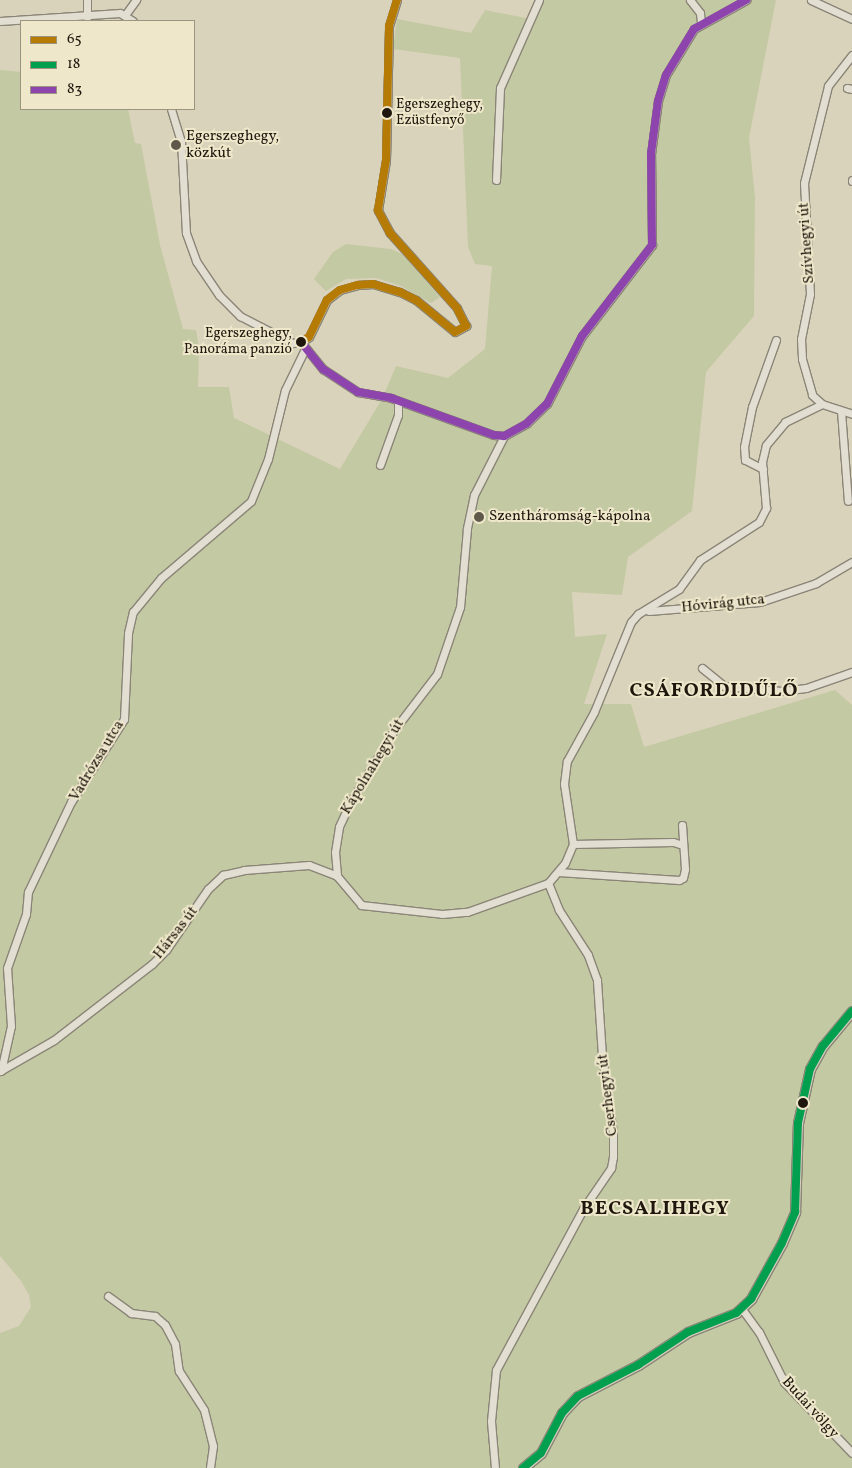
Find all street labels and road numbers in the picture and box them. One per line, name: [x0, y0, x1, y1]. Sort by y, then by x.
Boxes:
street label: Szívhegyi út: [795, 202, 819, 284]
street label: Hóvirág utca: [680, 591, 766, 617]
street label: Kápolnahegyi út: [337, 716, 409, 818]
street label: Vadrózsa utca: [66, 717, 128, 805]
street label: Hársas út: [150, 903, 202, 963]
street label: Cserhegyi út: [594, 1053, 622, 1137]
street label: Budai völgy: [778, 1373, 842, 1443]

